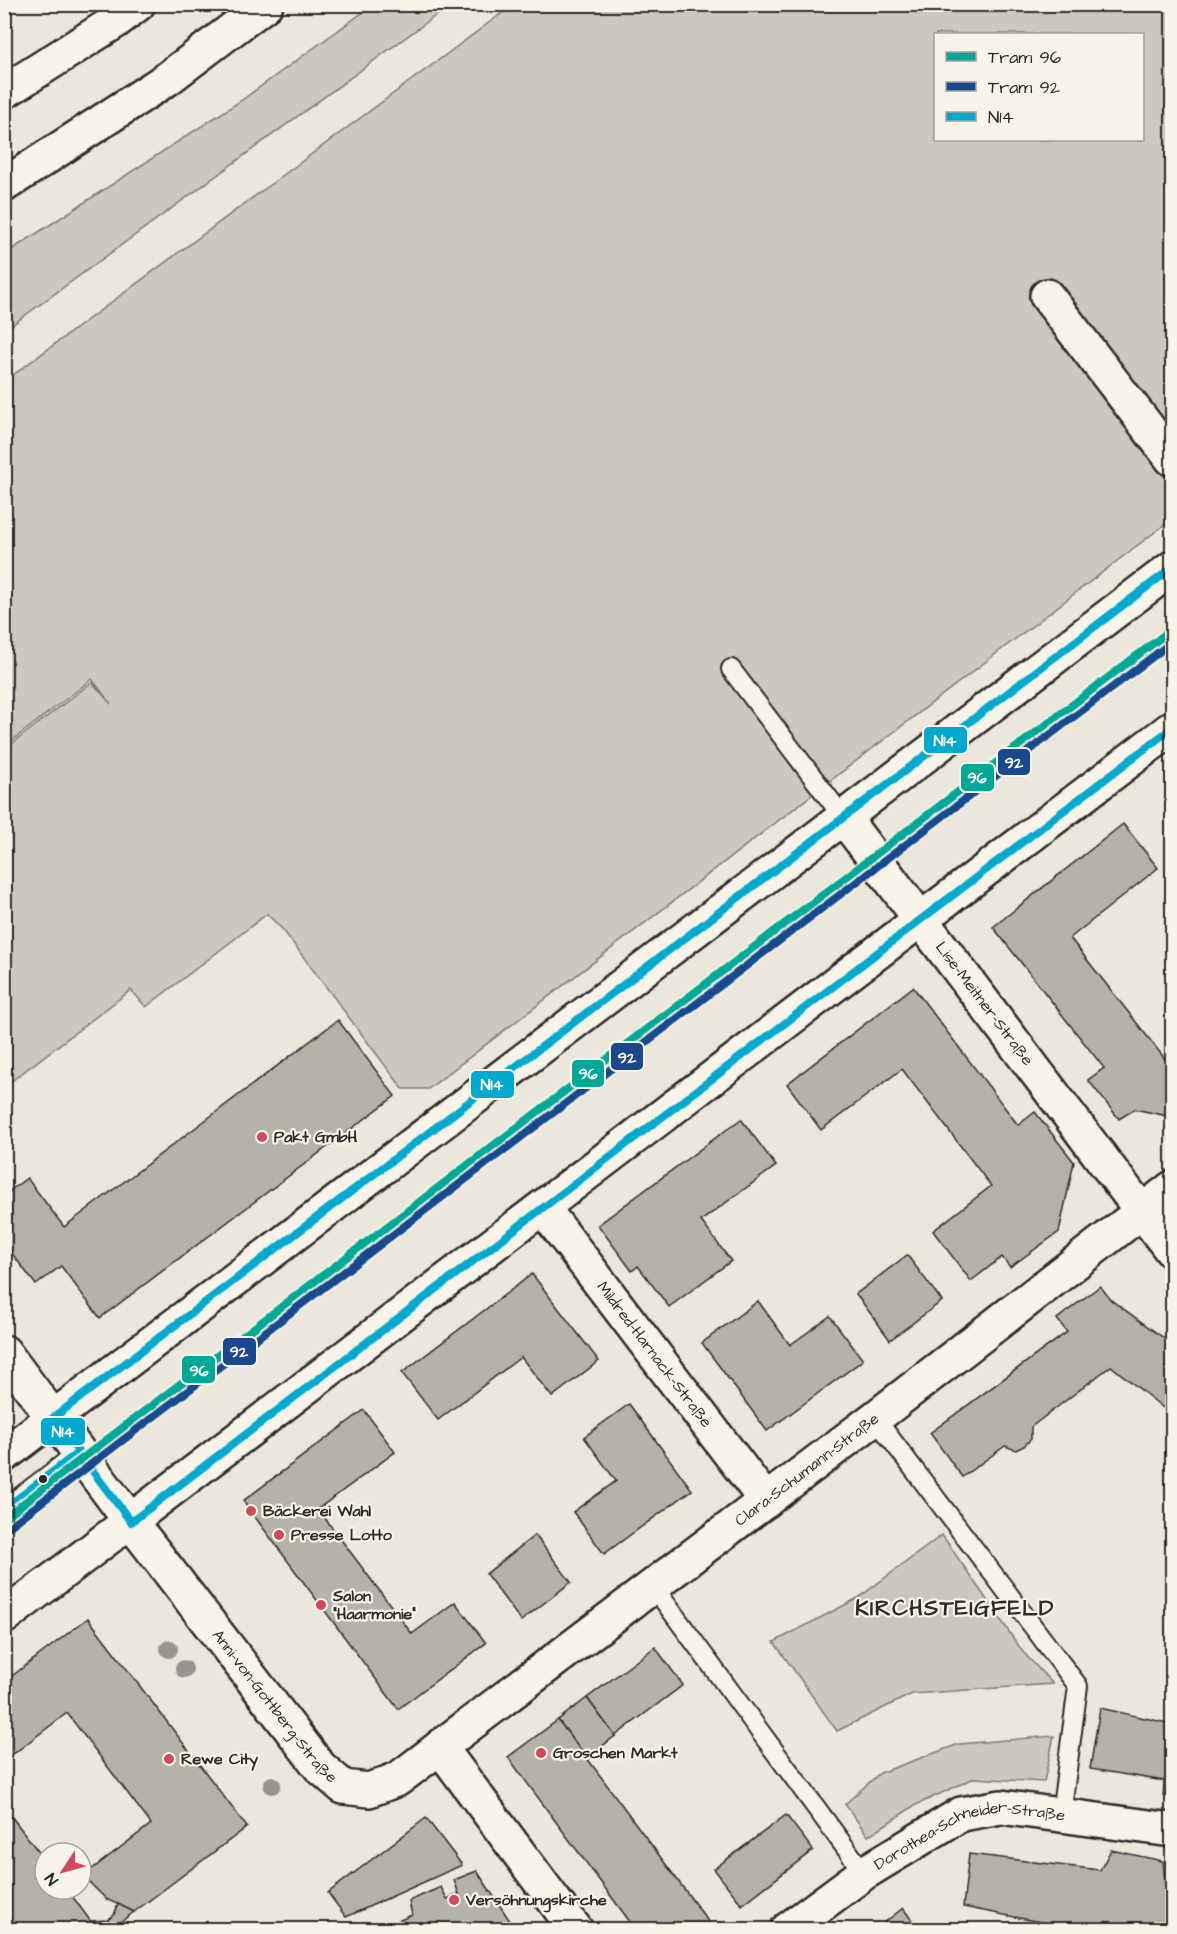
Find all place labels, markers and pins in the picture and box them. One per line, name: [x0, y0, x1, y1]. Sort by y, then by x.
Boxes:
place label: Pakt GmbH: [274, 1126, 358, 1148]
marker: Pakt GmbH: [255, 1130, 269, 1144]
unlabelled marker: [37, 1473, 49, 1485]
place label: Bäckerei Wahl: [263, 1500, 372, 1522]
marker: Bäckerei Wahl: [244, 1504, 258, 1518]
place label: Presse Lotto: [291, 1524, 393, 1546]
marker: Presse Lotto: [272, 1528, 286, 1542]
place label: Salon "Haarmonie": [332, 1585, 416, 1625]
marker: Salon "Haarmonie": [314, 1598, 328, 1612]
place label: Groschen Markt: [553, 1742, 678, 1764]
marker: Groschen Markt: [534, 1746, 548, 1760]
place label: Rewe City: [181, 1748, 258, 1771]
marker: Rewe City: [162, 1752, 176, 1766]
place label: Versöhnungskirche: [465, 1889, 607, 1913]
marker: Versöhnungskirche: [447, 1893, 461, 1907]

